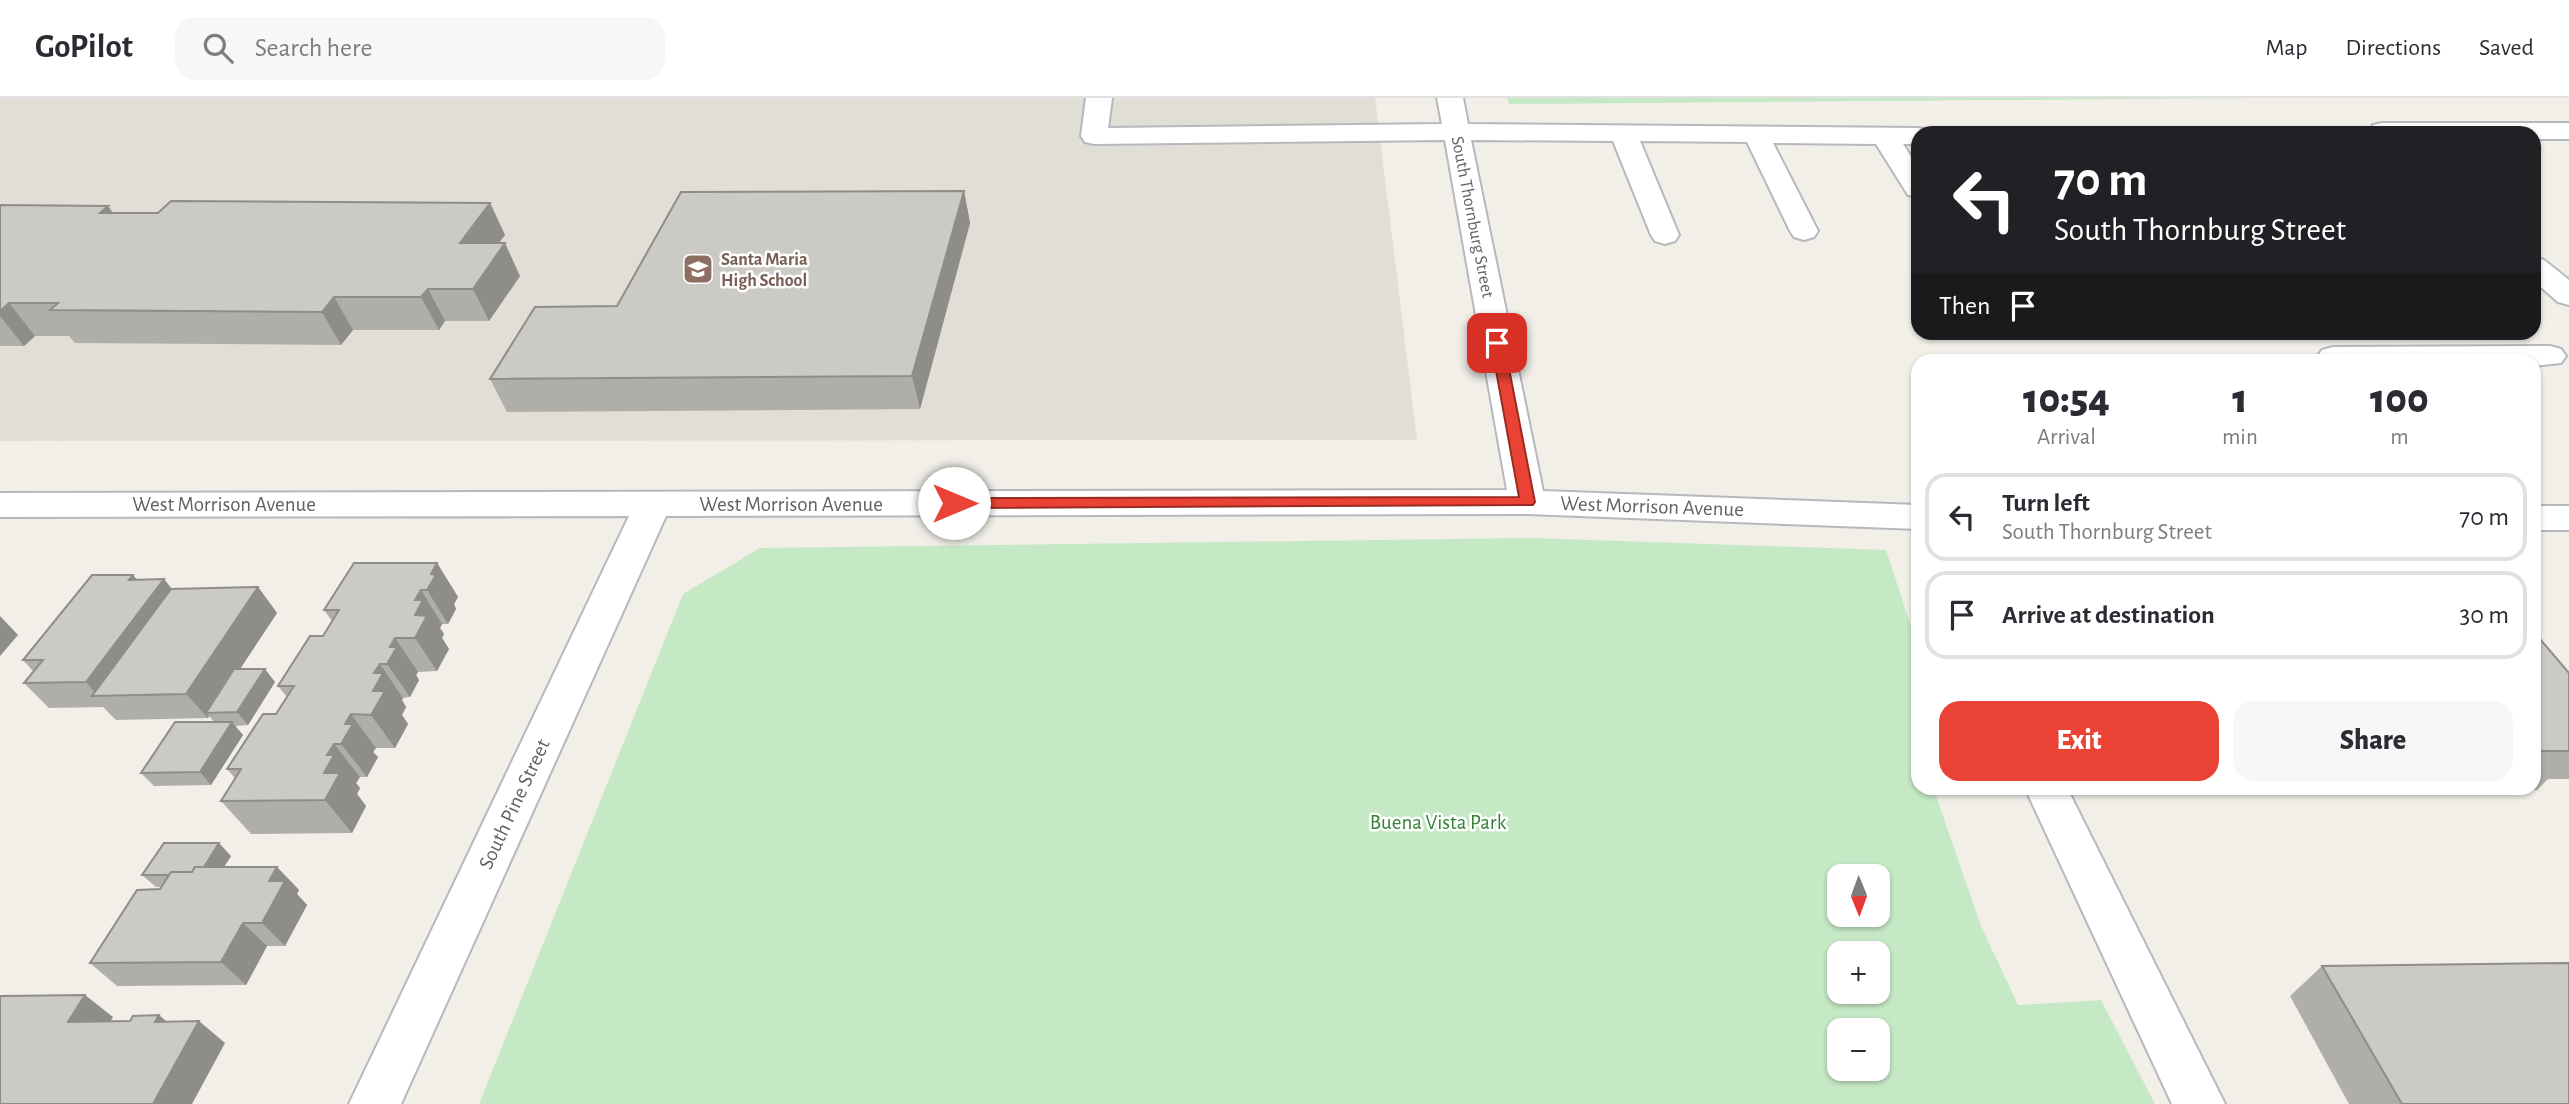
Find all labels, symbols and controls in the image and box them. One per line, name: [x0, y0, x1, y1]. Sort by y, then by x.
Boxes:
search box: [175, 17, 665, 80]
icon: search: [199, 29, 237, 67]
text: GoPilot: [35, 31, 133, 64]
text: Search here: [255, 35, 372, 61]
text: Map: [2265, 36, 2307, 60]
text: Directions: [2345, 36, 2441, 60]
text: Saved: [2479, 36, 2534, 60]
street label: South Thornburg Street: [1448, 135, 1497, 300]
icon: left: [1939, 154, 2030, 245]
text: 70 m: [2054, 156, 2148, 205]
text: South Thornburg Street: [2054, 214, 2346, 246]
place label: Santa Maria High School: [721, 251, 808, 290]
school or university icon: Santa Maria High School: [681, 252, 715, 286]
icon: arrive: [2004, 287, 2042, 325]
text: Then: [1939, 293, 1990, 319]
pin: [1467, 313, 1527, 373]
icon: arrive: [1478, 324, 1516, 362]
text: 10:54: [2023, 378, 2110, 420]
text: 1: [2232, 378, 2248, 420]
text: 100: [2370, 378, 2429, 420]
text: Arrival: [2037, 426, 2096, 449]
text: min: [2222, 426, 2258, 449]
text: m: [2390, 426, 2409, 449]
position arrow: [917, 466, 991, 540]
text: Turn left: [2002, 490, 2090, 516]
street label: West Morrison Avenue: [1560, 493, 1744, 520]
street label: West Morrison Avenue: [132, 494, 316, 515]
street label: West Morrison Avenue: [699, 494, 883, 515]
icon: left: [1943, 498, 1981, 536]
text: 70 m: [2459, 504, 2509, 530]
text: South Thornburg Street: [2002, 521, 2212, 544]
icon: arrive: [1943, 596, 1981, 634]
text: Arrive at destination: [2002, 602, 2215, 628]
text: 30 m: [2459, 602, 2509, 628]
button: Exit: [1939, 701, 2219, 781]
button: Share: [2233, 701, 2513, 781]
street label: South Pine Street: [475, 736, 554, 873]
park label: Buena Vista Park: [1370, 812, 1507, 833]
north arrow: [1827, 864, 1890, 928]
map controls: [1827, 864, 1890, 1081]
button: +: [1827, 941, 1890, 1004]
button: −: [1827, 1018, 1890, 1081]

